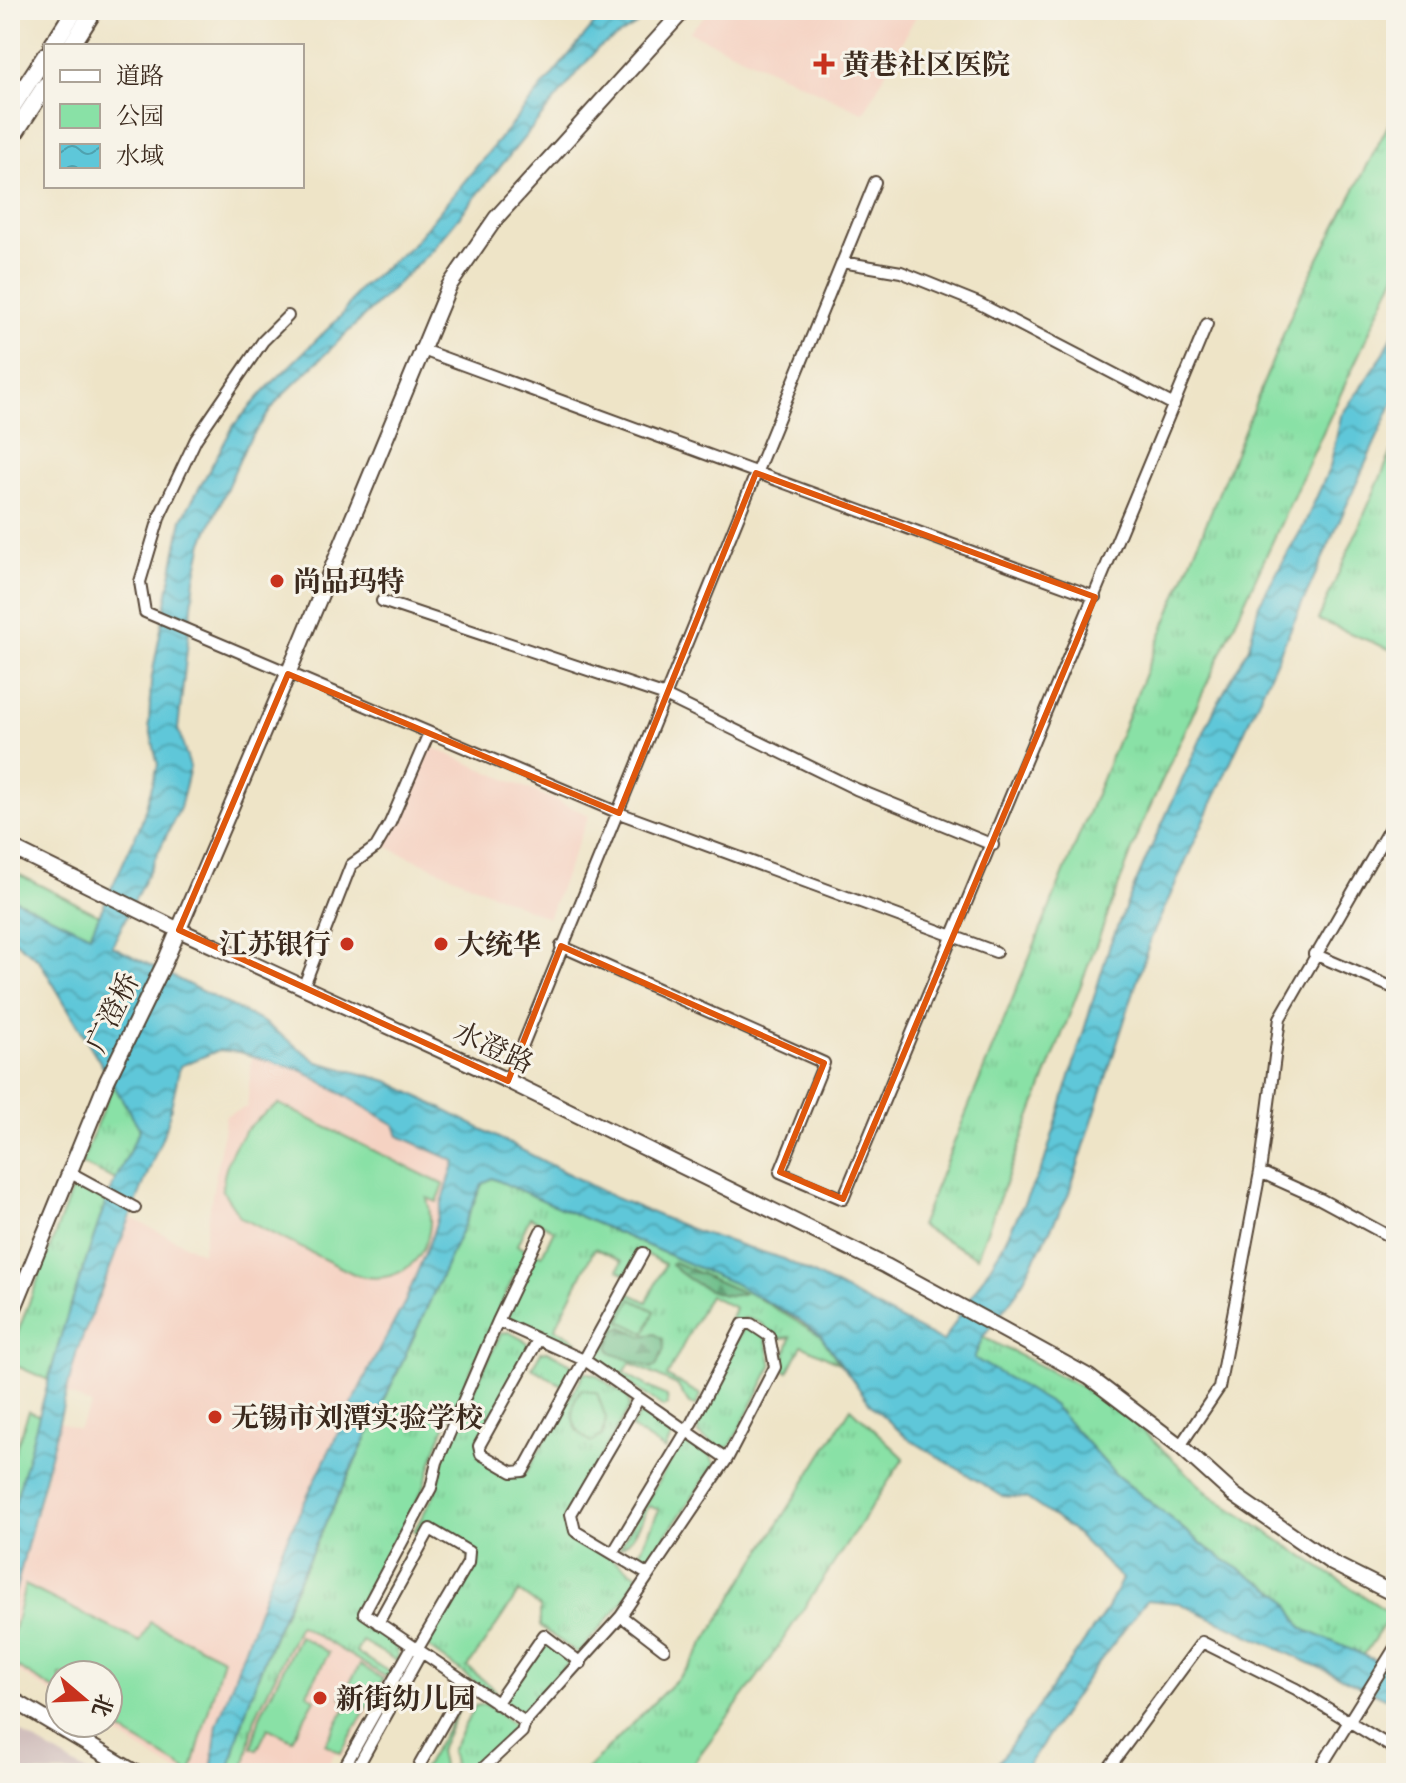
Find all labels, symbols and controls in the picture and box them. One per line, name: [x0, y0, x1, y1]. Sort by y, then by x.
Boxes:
legend: [44, 44, 304, 188]
place label: 黄巷社区医院: [842, 47, 1010, 82]
marker: 黄巷社区医院: [813, 53, 835, 75]
text: 道路: [116, 61, 164, 91]
text: 公园: [116, 101, 164, 131]
text: 水域: [116, 141, 164, 171]
place label: 尚品玛特: [293, 564, 405, 599]
marker: 尚品玛特: [268, 572, 286, 590]
place label: 江苏银行: [219, 927, 331, 962]
place label: 大统华: [457, 927, 541, 962]
marker: 江苏银行: [338, 935, 356, 953]
marker: 大统华: [432, 935, 450, 953]
street label: 广澄桥: [78, 967, 147, 1058]
street label: 水澄路: [448, 1014, 539, 1081]
place label: 无锡市刘潭实验学校: [231, 1400, 483, 1435]
marker: 无锡市刘潭实验学校: [206, 1408, 224, 1426]
north arrow: [44, 1659, 124, 1739]
place label: 新街幼儿园: [336, 1681, 476, 1716]
marker: 新街幼儿园: [311, 1689, 329, 1707]
text: 北: [86, 1691, 119, 1720]

